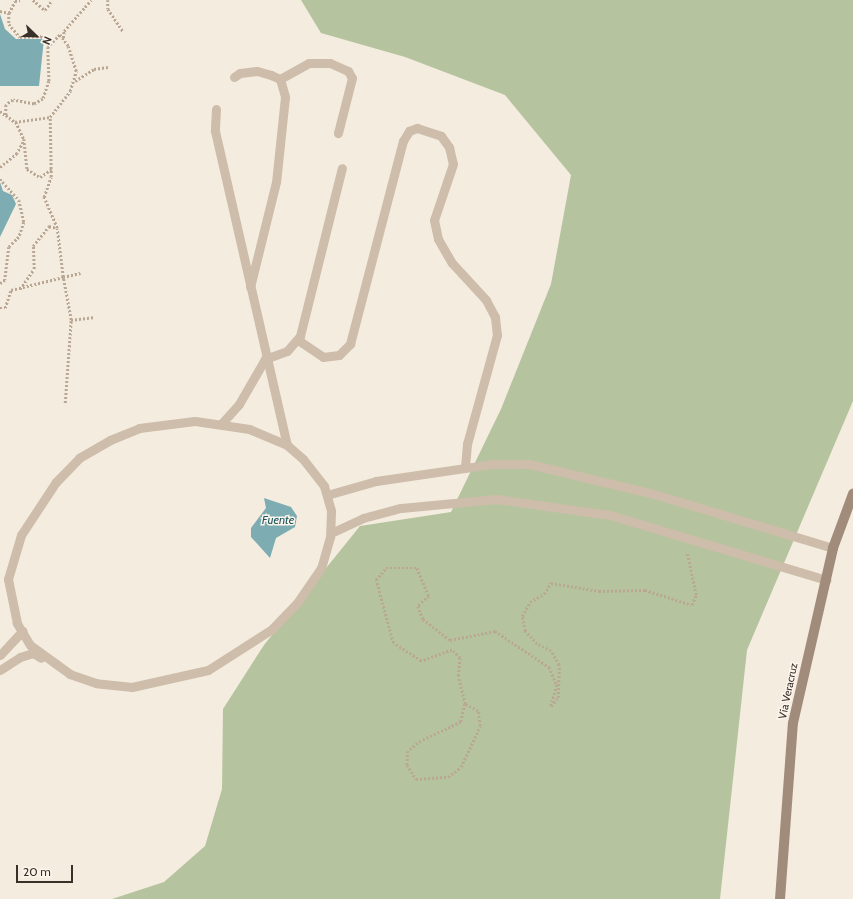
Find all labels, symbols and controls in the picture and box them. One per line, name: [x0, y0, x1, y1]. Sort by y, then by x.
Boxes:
north arrow: [16, 16, 56, 56]
text: N: [39, 34, 55, 47]
water label: Fuente: [262, 513, 294, 527]
street label: Vía Veracruz: [776, 662, 800, 720]
scale bar: [18, 857, 75, 883]
text: 20 m: [23, 864, 51, 879]

